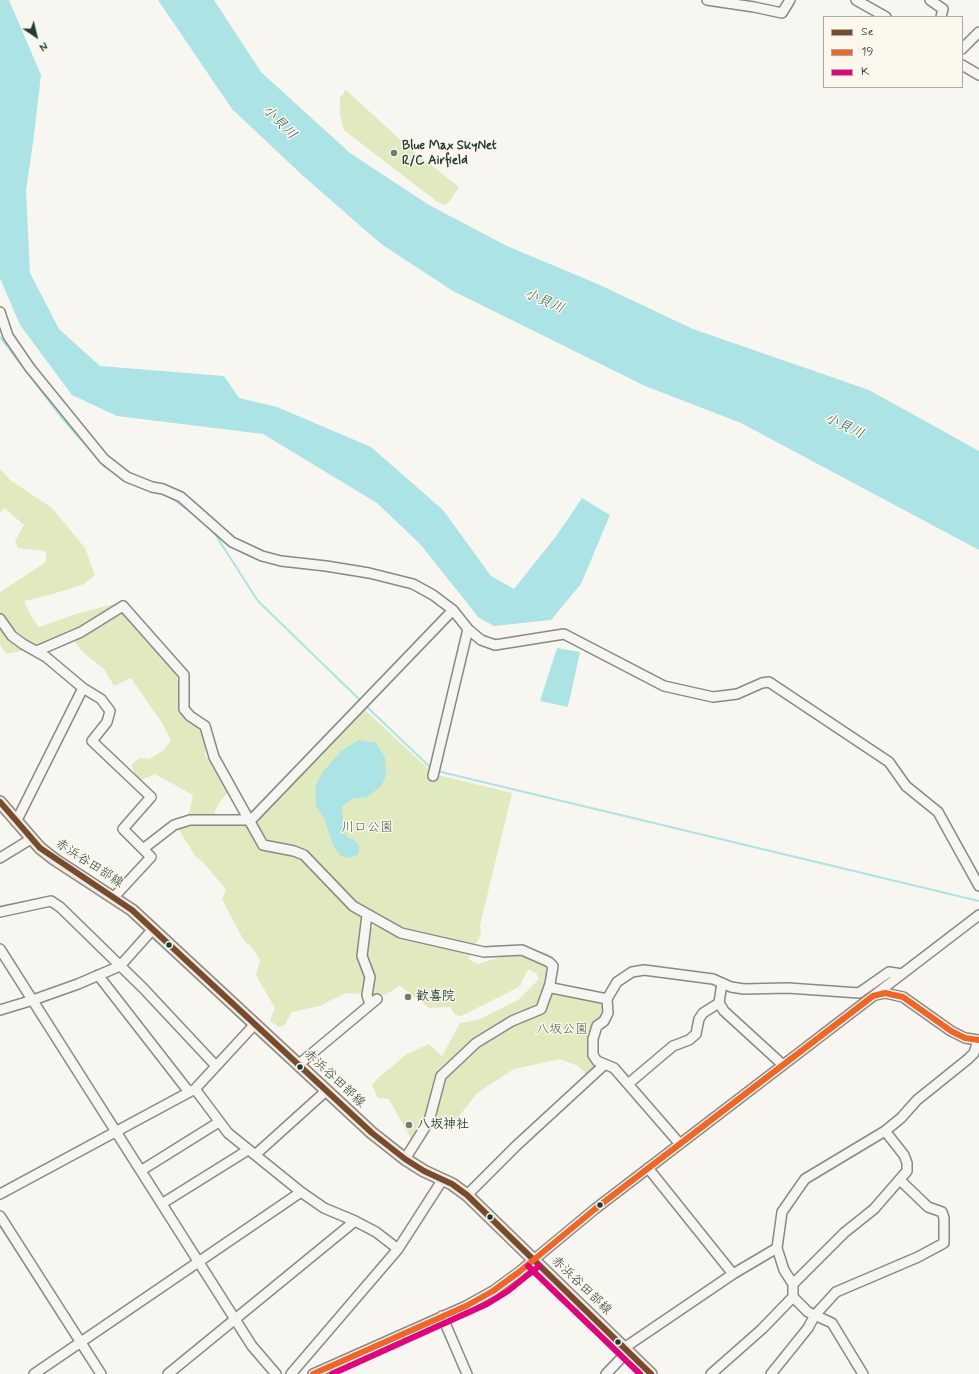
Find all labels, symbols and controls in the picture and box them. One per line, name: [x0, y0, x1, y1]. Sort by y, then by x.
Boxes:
north arrow: [16, 16, 56, 56]
legend: [823, 16, 963, 88]
text: Se: [861, 24, 874, 40]
text: N: [36, 38, 50, 54]
text: 19: [861, 44, 874, 60]
text: K: [861, 64, 869, 80]
water label: 小貝川: [258, 102, 300, 144]
place label: Blue Max SkyNet R/C Airfield: [402, 138, 497, 169]
marker: Blue Max SkyNet R/C Airfield: [389, 148, 399, 158]
water label: 小貝川: [521, 286, 567, 318]
water label: 小貝川: [821, 411, 867, 443]
park label: 川口公園: [341, 820, 393, 836]
street label: 赤浜谷田部線: [52, 836, 126, 892]
unlabelled marker: [164, 940, 174, 950]
place label: 歓喜院: [416, 989, 455, 1005]
marker: 歓喜院: [403, 992, 413, 1002]
park label: 八坂公園: [536, 1022, 588, 1038]
street label: 赤浜谷田部線: [300, 1047, 368, 1111]
unlabelled marker: [295, 1062, 305, 1072]
place label: 八坂神社: [417, 1117, 469, 1133]
marker: 八坂神社: [404, 1120, 414, 1130]
unlabelled marker: [595, 1200, 605, 1210]
unlabelled marker: [485, 1212, 495, 1222]
street label: 赤浜谷田部線: [548, 1253, 614, 1319]
unlabelled marker: [613, 1337, 623, 1347]

